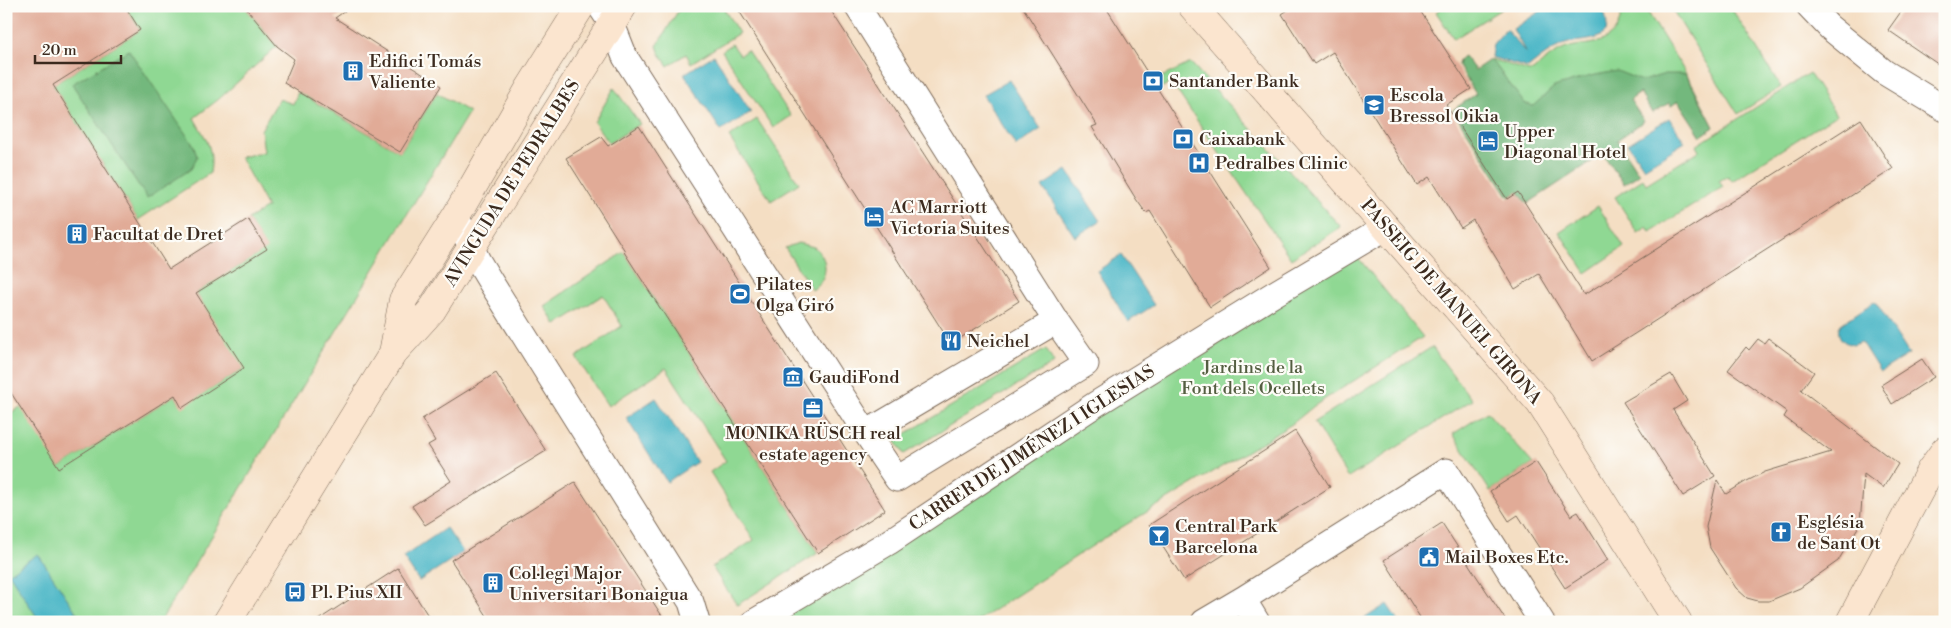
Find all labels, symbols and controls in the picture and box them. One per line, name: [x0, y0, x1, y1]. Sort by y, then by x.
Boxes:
scale bar: [35, 32, 121, 64]
text: 20 m: [42, 41, 77, 60]
place label: Edifici Tomás Valiente: [368, 50, 481, 94]
building icon: Edifici Tomás Valiente: [341, 59, 365, 83]
bank icon: Santander Bank: [1141, 69, 1165, 93]
place label: Santander Bank: [1169, 70, 1300, 93]
street label: AVINGUDA DE PEDRALBES: [438, 75, 585, 292]
place label: Escola Bressol Oikia: [1389, 84, 1500, 128]
school or university icon: Escola Bressol Oikia: [1362, 93, 1386, 117]
place label: Upper Diagonal Hotel: [1504, 120, 1627, 164]
bank icon: Caixabank: [1171, 127, 1195, 151]
place label: Caixabank: [1199, 128, 1286, 151]
hotel icon: Upper Diagonal Hotel: [1476, 129, 1500, 153]
hospital icon: Pedralbes Clinic: [1187, 151, 1211, 175]
place label: Pedralbes Clinic: [1215, 152, 1348, 175]
street label: PASSEIG DE MANUEL GIRONA: [1355, 194, 1547, 410]
place label: AC Marriott Victoria Suites: [889, 196, 1010, 240]
hotel icon: AC Marriott Victoria Suites: [862, 205, 886, 229]
building icon: Facultat de Dret: [65, 222, 89, 246]
place label: Facultat de Dret: [93, 223, 224, 246]
place label: Pilates Olga Giró: [756, 273, 834, 317]
sports icon: Pilates Olga Giró: [728, 282, 752, 306]
restaurant icon: Neichel: [939, 329, 963, 353]
place label: Neichel: [967, 330, 1030, 353]
park label: Jardins de la Font dels Ocellets: [1181, 356, 1325, 400]
street label: CARRER DE JIMÉNEZ I IGLESIAS: [905, 360, 1159, 536]
museum icon: GaudiFond: [781, 365, 805, 389]
place label: GaudiFond: [809, 366, 900, 389]
office icon: MONIKA RÜSCH real estate agency: [801, 396, 825, 420]
place label: MONIKA RÜSCH real estate agency: [725, 422, 902, 466]
place label: Església de Sant Ot: [1797, 511, 1881, 555]
place label: Central Park Barcelona: [1174, 515, 1278, 559]
church icon: Església de Sant Ot: [1769, 520, 1793, 544]
bar icon: Central Park Barcelona: [1147, 524, 1171, 548]
public building icon: Mail Boxes Etc.: [1417, 545, 1441, 569]
place label: Mail Boxes Etc.: [1445, 546, 1569, 569]
place label: Col·legi Major Universitari Bonaigua: [509, 562, 689, 606]
building icon: Col·legi Major Universitari Bonaigua: [481, 571, 505, 595]
bus stop icon: Pl. Pius XII: [283, 580, 307, 604]
place label: Pl. Pius XII: [311, 581, 402, 604]

